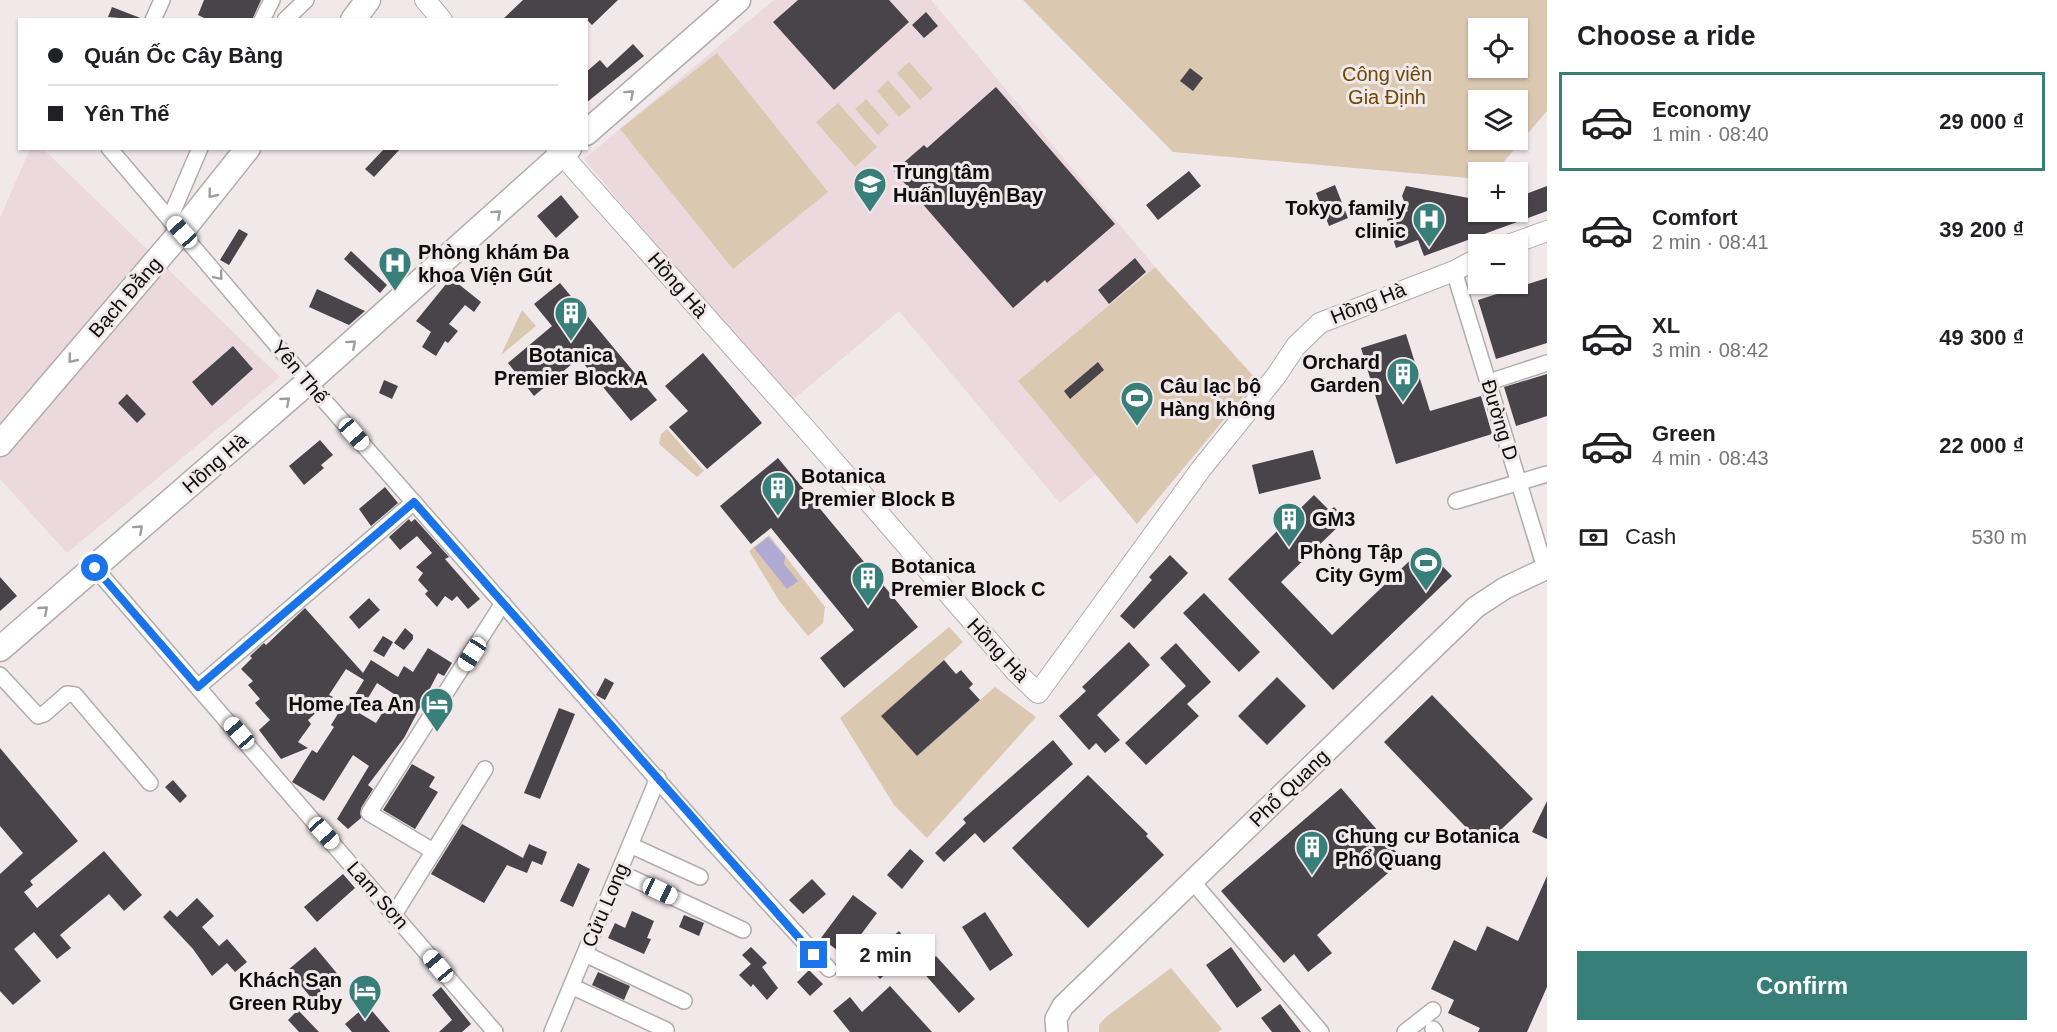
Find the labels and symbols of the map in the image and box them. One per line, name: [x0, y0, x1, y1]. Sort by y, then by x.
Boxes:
park label: Công viên Gia Định: [1342, 63, 1432, 108]
one-way arrow: [623, 90, 634, 101]
place label: Trung tâm Huấn luyện Bay: [893, 161, 1044, 206]
school or university icon: Trung tâm Huấn luyện Bay: [852, 166, 888, 213]
one-way arrow: [208, 187, 219, 198]
place label: Tokyo family clinic: [1285, 197, 1407, 242]
hospital icon: Tokyo family clinic: [1411, 201, 1447, 248]
one-way arrow: [491, 210, 501, 221]
car: [163, 213, 201, 251]
place label: Phòng khám Đa khoa Viện Gút: [418, 241, 570, 286]
hospital icon: Phòng khám Đa khoa Viện Gút: [377, 245, 413, 292]
street label: Hồng Hà: [644, 248, 713, 323]
street label: Bạch Đằng: [84, 252, 166, 342]
one-way arrow: [212, 269, 223, 280]
street label: Hồng Hà: [1327, 278, 1410, 328]
building icon: Botanica Premier Block A: [553, 295, 589, 342]
street label: Yên Thế: [267, 336, 333, 408]
one-way arrow: [345, 340, 356, 351]
place label: Botanica Premier Block A: [494, 344, 648, 389]
place label: Orchard Garden: [1302, 351, 1380, 396]
one-way arrow: [69, 352, 80, 363]
building icon: Orchard Garden: [1385, 356, 1421, 403]
place label: Câu lạc bộ Hàng không: [1160, 375, 1276, 420]
street label: Đường D: [1477, 377, 1523, 463]
sports icon: Câu lạc bộ Hàng không: [1119, 380, 1155, 427]
one-way arrow: [279, 398, 290, 409]
car: [335, 415, 373, 453]
street label: Hồng Hà: [178, 428, 253, 497]
place label: Botanica Premier Block B: [801, 465, 956, 510]
building icon: Botanica Premier Block B: [760, 470, 796, 517]
building icon: GM3: [1271, 501, 1307, 548]
place label: GM3: [1312, 508, 1355, 530]
one-way arrow: [132, 525, 142, 536]
place label: Phòng Tập City Gym: [1300, 541, 1403, 586]
sports icon: Phòng Tập City Gym: [1408, 545, 1444, 592]
route start: [81, 554, 108, 581]
place label: Botanica Premier Block C: [891, 555, 1046, 600]
building icon: Botanica Premier Block C: [850, 560, 886, 607]
one-way arrow: [37, 606, 48, 617]
street label: Hồng Hà: [963, 614, 1034, 687]
car: [455, 634, 489, 674]
hotel icon: Home Tea An: [419, 686, 455, 733]
place label: Home Tea An: [288, 693, 414, 715]
car: [220, 714, 258, 752]
street label: Phổ Quang: [1245, 745, 1333, 831]
car: [305, 814, 343, 852]
place label: Chung cư Botanica Phổ Quang: [1335, 825, 1520, 870]
building icon: Chung cư Botanica Phổ Quang: [1294, 829, 1330, 876]
street label: Lam Sơn: [343, 857, 413, 933]
street label: Cửu Long: [577, 860, 633, 950]
car: [640, 875, 680, 907]
callout: 2 min: [835, 934, 934, 976]
route end: [800, 941, 827, 968]
car: [420, 946, 456, 986]
place label: Khách Sạn Green Ruby: [229, 969, 343, 1014]
hotel icon: Khách Sạn Green Ruby: [347, 973, 383, 1020]

